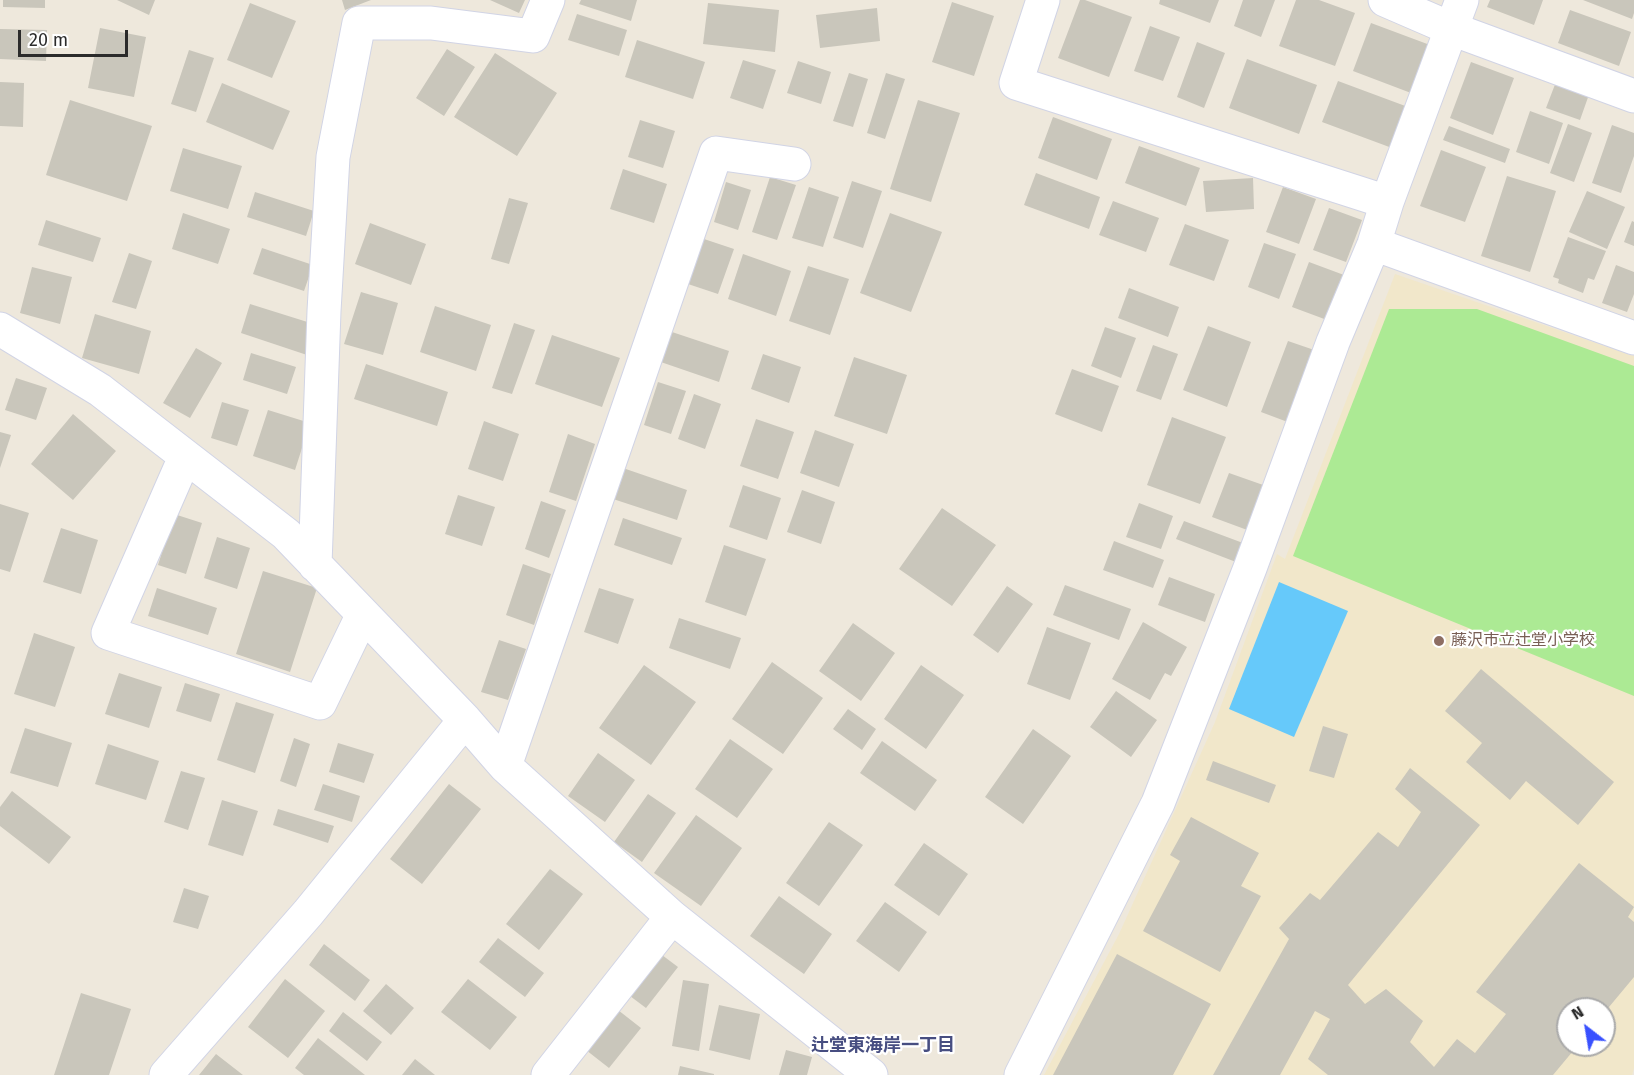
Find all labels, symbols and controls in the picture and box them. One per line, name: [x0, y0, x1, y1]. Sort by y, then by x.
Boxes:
scale bar: [21, 18, 130, 56]
text: 20 m: [29, 29, 68, 51]
place label: 藤沢市立辻堂小学校: [1451, 631, 1595, 651]
marker: 藤沢市立辻堂小学校: [1432, 634, 1446, 648]
north arrow: [1556, 997, 1616, 1057]
text: N: [1568, 1002, 1587, 1024]
district label: 辻堂東海岸一丁目: [811, 1035, 955, 1057]

